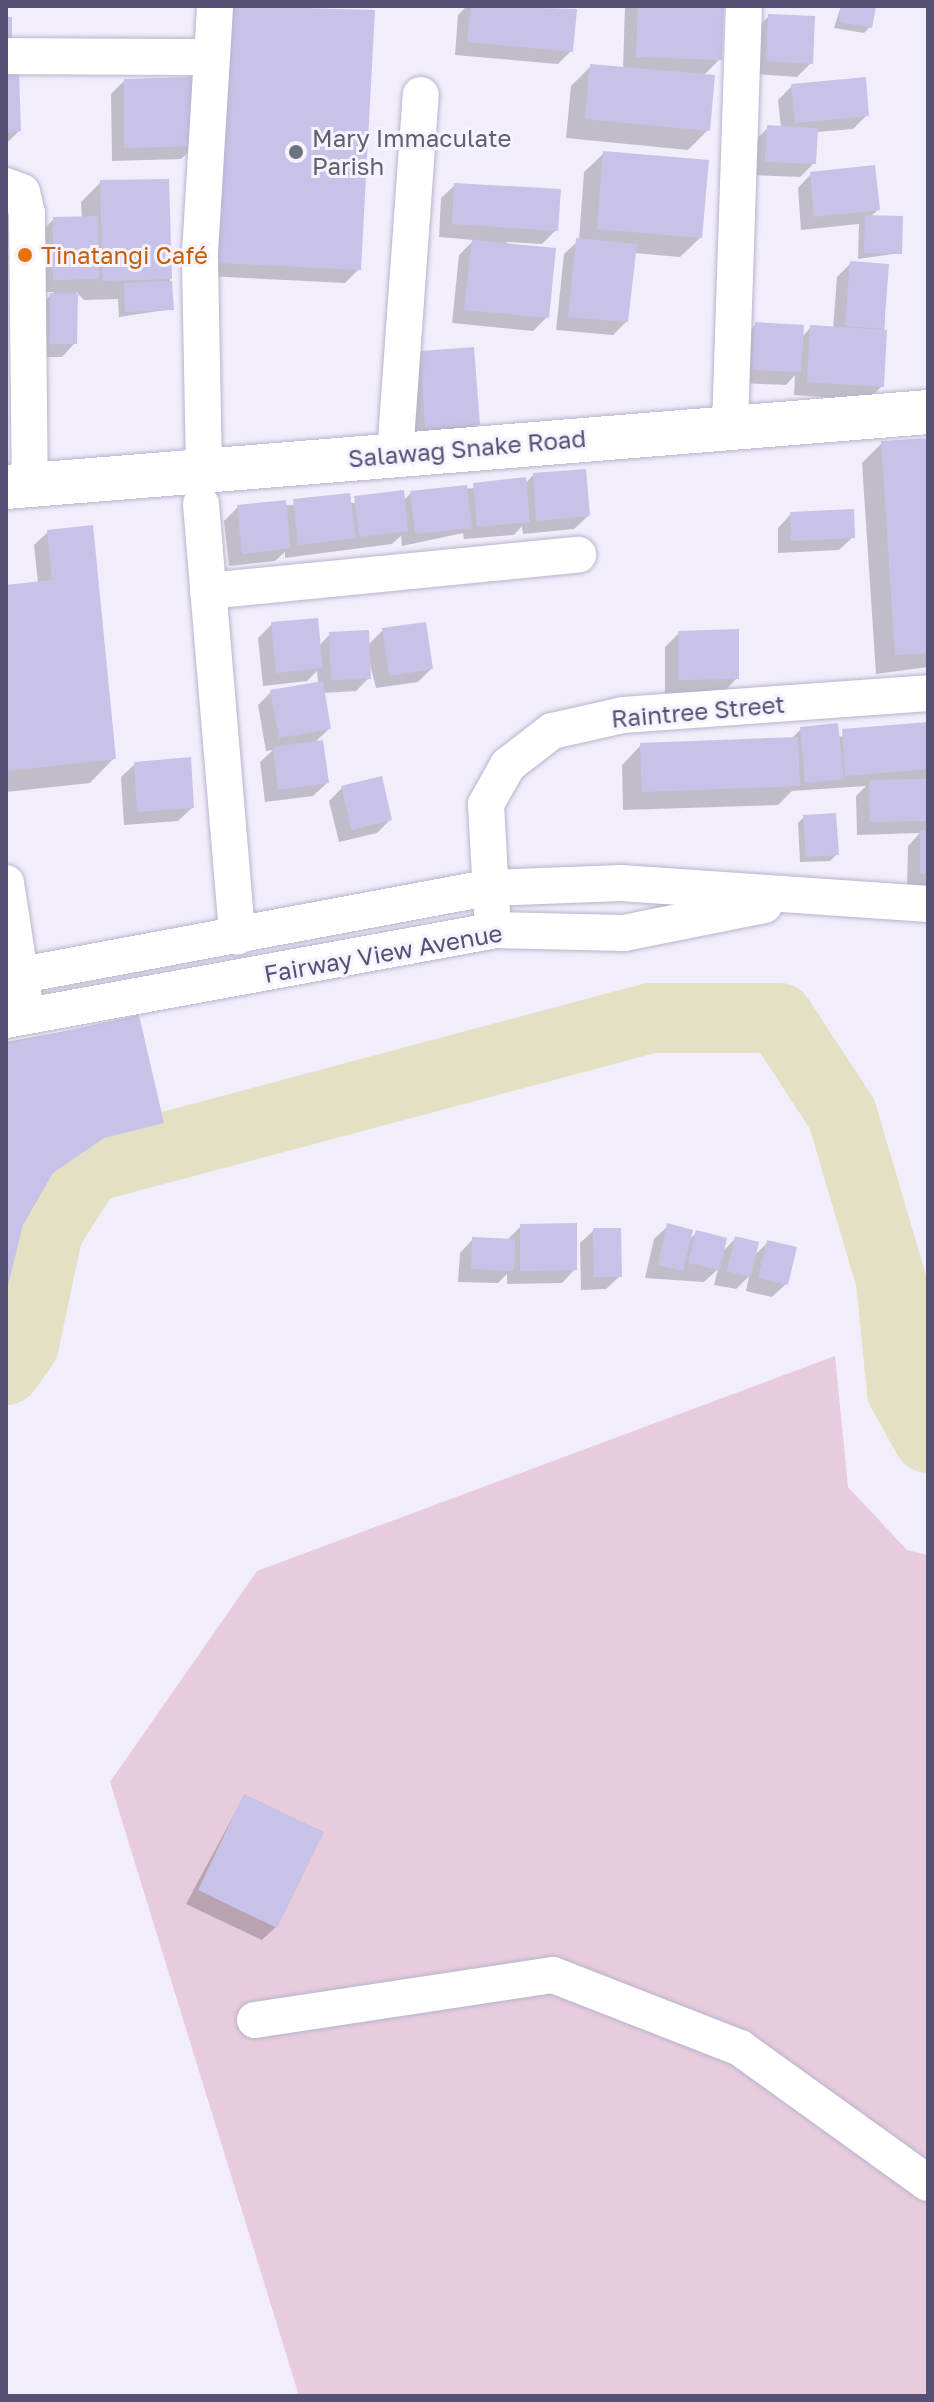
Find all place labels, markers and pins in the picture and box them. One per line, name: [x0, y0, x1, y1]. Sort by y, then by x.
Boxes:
place label: Mary Immaculate Parish: [312, 124, 511, 180]
marker: Mary Immaculate Parish: [287, 143, 305, 161]
place label: Tinatangi Café: [41, 241, 208, 269]
marker: Tinatangi Café: [16, 246, 34, 264]

